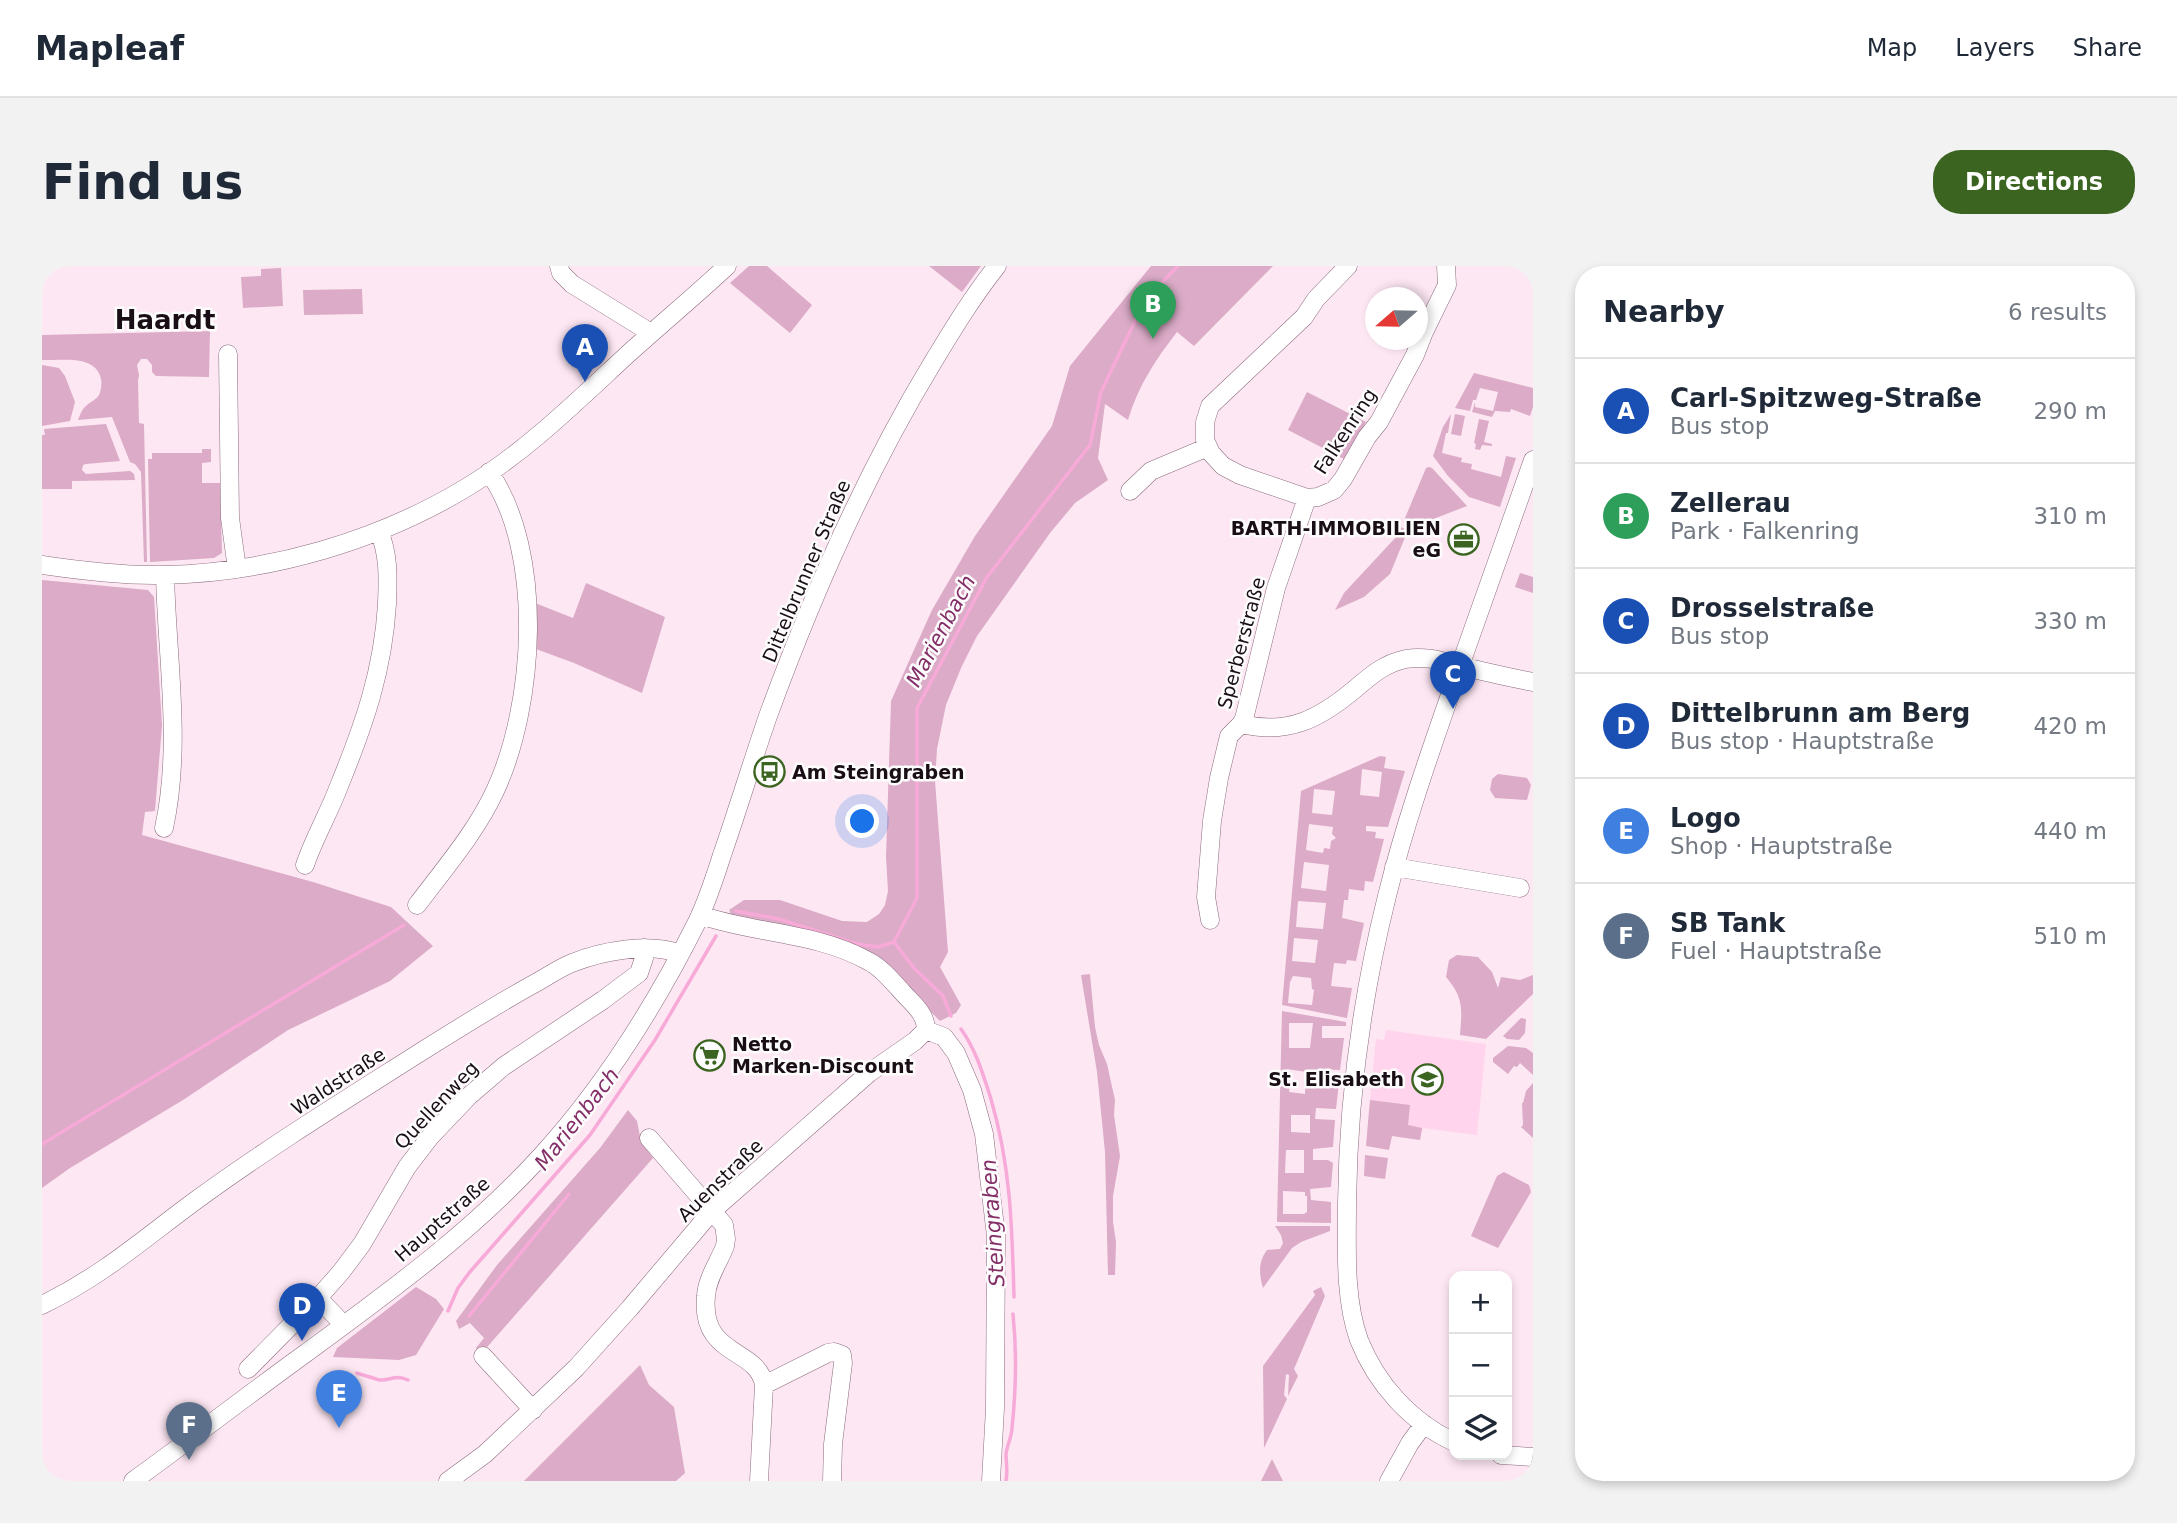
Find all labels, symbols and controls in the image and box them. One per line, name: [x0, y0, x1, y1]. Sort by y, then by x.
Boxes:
text: Mapleaf: [35, 29, 184, 68]
text: Map: [1867, 34, 1917, 62]
text: Layers: [1955, 34, 2035, 62]
text: Share: [2073, 34, 2142, 62]
button: Directions: [1933, 150, 2135, 214]
text: Find us: [42, 154, 243, 211]
pin: B: [1130, 281, 1176, 339]
north arrow: [1365, 287, 1428, 350]
text: Nearby: [1603, 294, 1725, 329]
text: 6 results: [2008, 299, 2107, 325]
district label: Haardt: [115, 305, 215, 335]
pin: A: [562, 324, 608, 382]
text: Carl-Spitzweg-Straße: [1670, 383, 1982, 413]
street label: Falkenring: [1309, 384, 1381, 478]
text: A: [1617, 398, 1635, 424]
text: 290 m: [2033, 398, 2107, 424]
text: Bus stop: [1670, 413, 1769, 439]
street label: Dittelbrunner Straße: [758, 477, 854, 665]
text: Zellerau: [1670, 488, 1791, 518]
text: B: [1617, 503, 1635, 529]
text: 310 m: [2033, 503, 2107, 529]
place label: BARTH-IMMOBILIEN eG: [1231, 517, 1441, 561]
text: Park · Falkenring: [1670, 518, 1860, 544]
office icon: BARTH-IMMOBILIEN eG: [1447, 522, 1481, 556]
water label: Marienbach: [902, 571, 980, 691]
street label: Sperberstraße: [1213, 575, 1269, 711]
text: Drosselstraße: [1670, 593, 1874, 623]
text: C: [1618, 608, 1634, 634]
text: 330 m: [2033, 608, 2107, 634]
text: Bus stop: [1670, 623, 1769, 649]
pin: C: [1430, 651, 1476, 709]
text: Dittelbrunn am Berg: [1670, 698, 1971, 728]
text: D: [1616, 713, 1636, 739]
text: 420 m: [2033, 713, 2107, 739]
text: Bus stop · Hauptstraße: [1670, 728, 1934, 754]
bus stop icon: Am Steingraben: [752, 755, 786, 789]
place label: Am Steingraben: [792, 761, 965, 783]
text: Logo: [1670, 803, 1741, 833]
your location: [845, 804, 879, 838]
text: E: [1618, 818, 1634, 844]
text: 440 m: [2033, 818, 2107, 844]
text: Shop · Hauptstraße: [1670, 833, 1893, 859]
text: SB Tank: [1670, 908, 1785, 938]
text: F: [1618, 923, 1634, 949]
text: 510 m: [2033, 923, 2107, 949]
text: Fuel · Hauptstraße: [1670, 938, 1882, 964]
place label: Netto Marken-Discount: [732, 1033, 914, 1077]
supermarket icon: Netto Marken-Discount: [692, 1038, 726, 1072]
street label: Waldstraße: [287, 1043, 389, 1119]
street label: Quellenweg: [390, 1056, 482, 1154]
school or university icon: St. Elisabeth: [1410, 1062, 1444, 1096]
water label: Marienbach: [530, 1063, 624, 1175]
place label: St. Elisabeth: [1268, 1068, 1404, 1090]
street label: Auenstraße: [673, 1134, 767, 1226]
water label: Steingraben: [977, 1158, 1009, 1288]
street label: Hauptstraße: [390, 1172, 494, 1266]
map controls: [1449, 1271, 1512, 1460]
button: +: [1449, 1271, 1512, 1334]
pin: D: [279, 1283, 325, 1341]
button: −: [1449, 1334, 1512, 1397]
pin: E: [316, 1370, 362, 1428]
button: layers: [1449, 1397, 1512, 1460]
pin: F: [166, 1402, 212, 1460]

